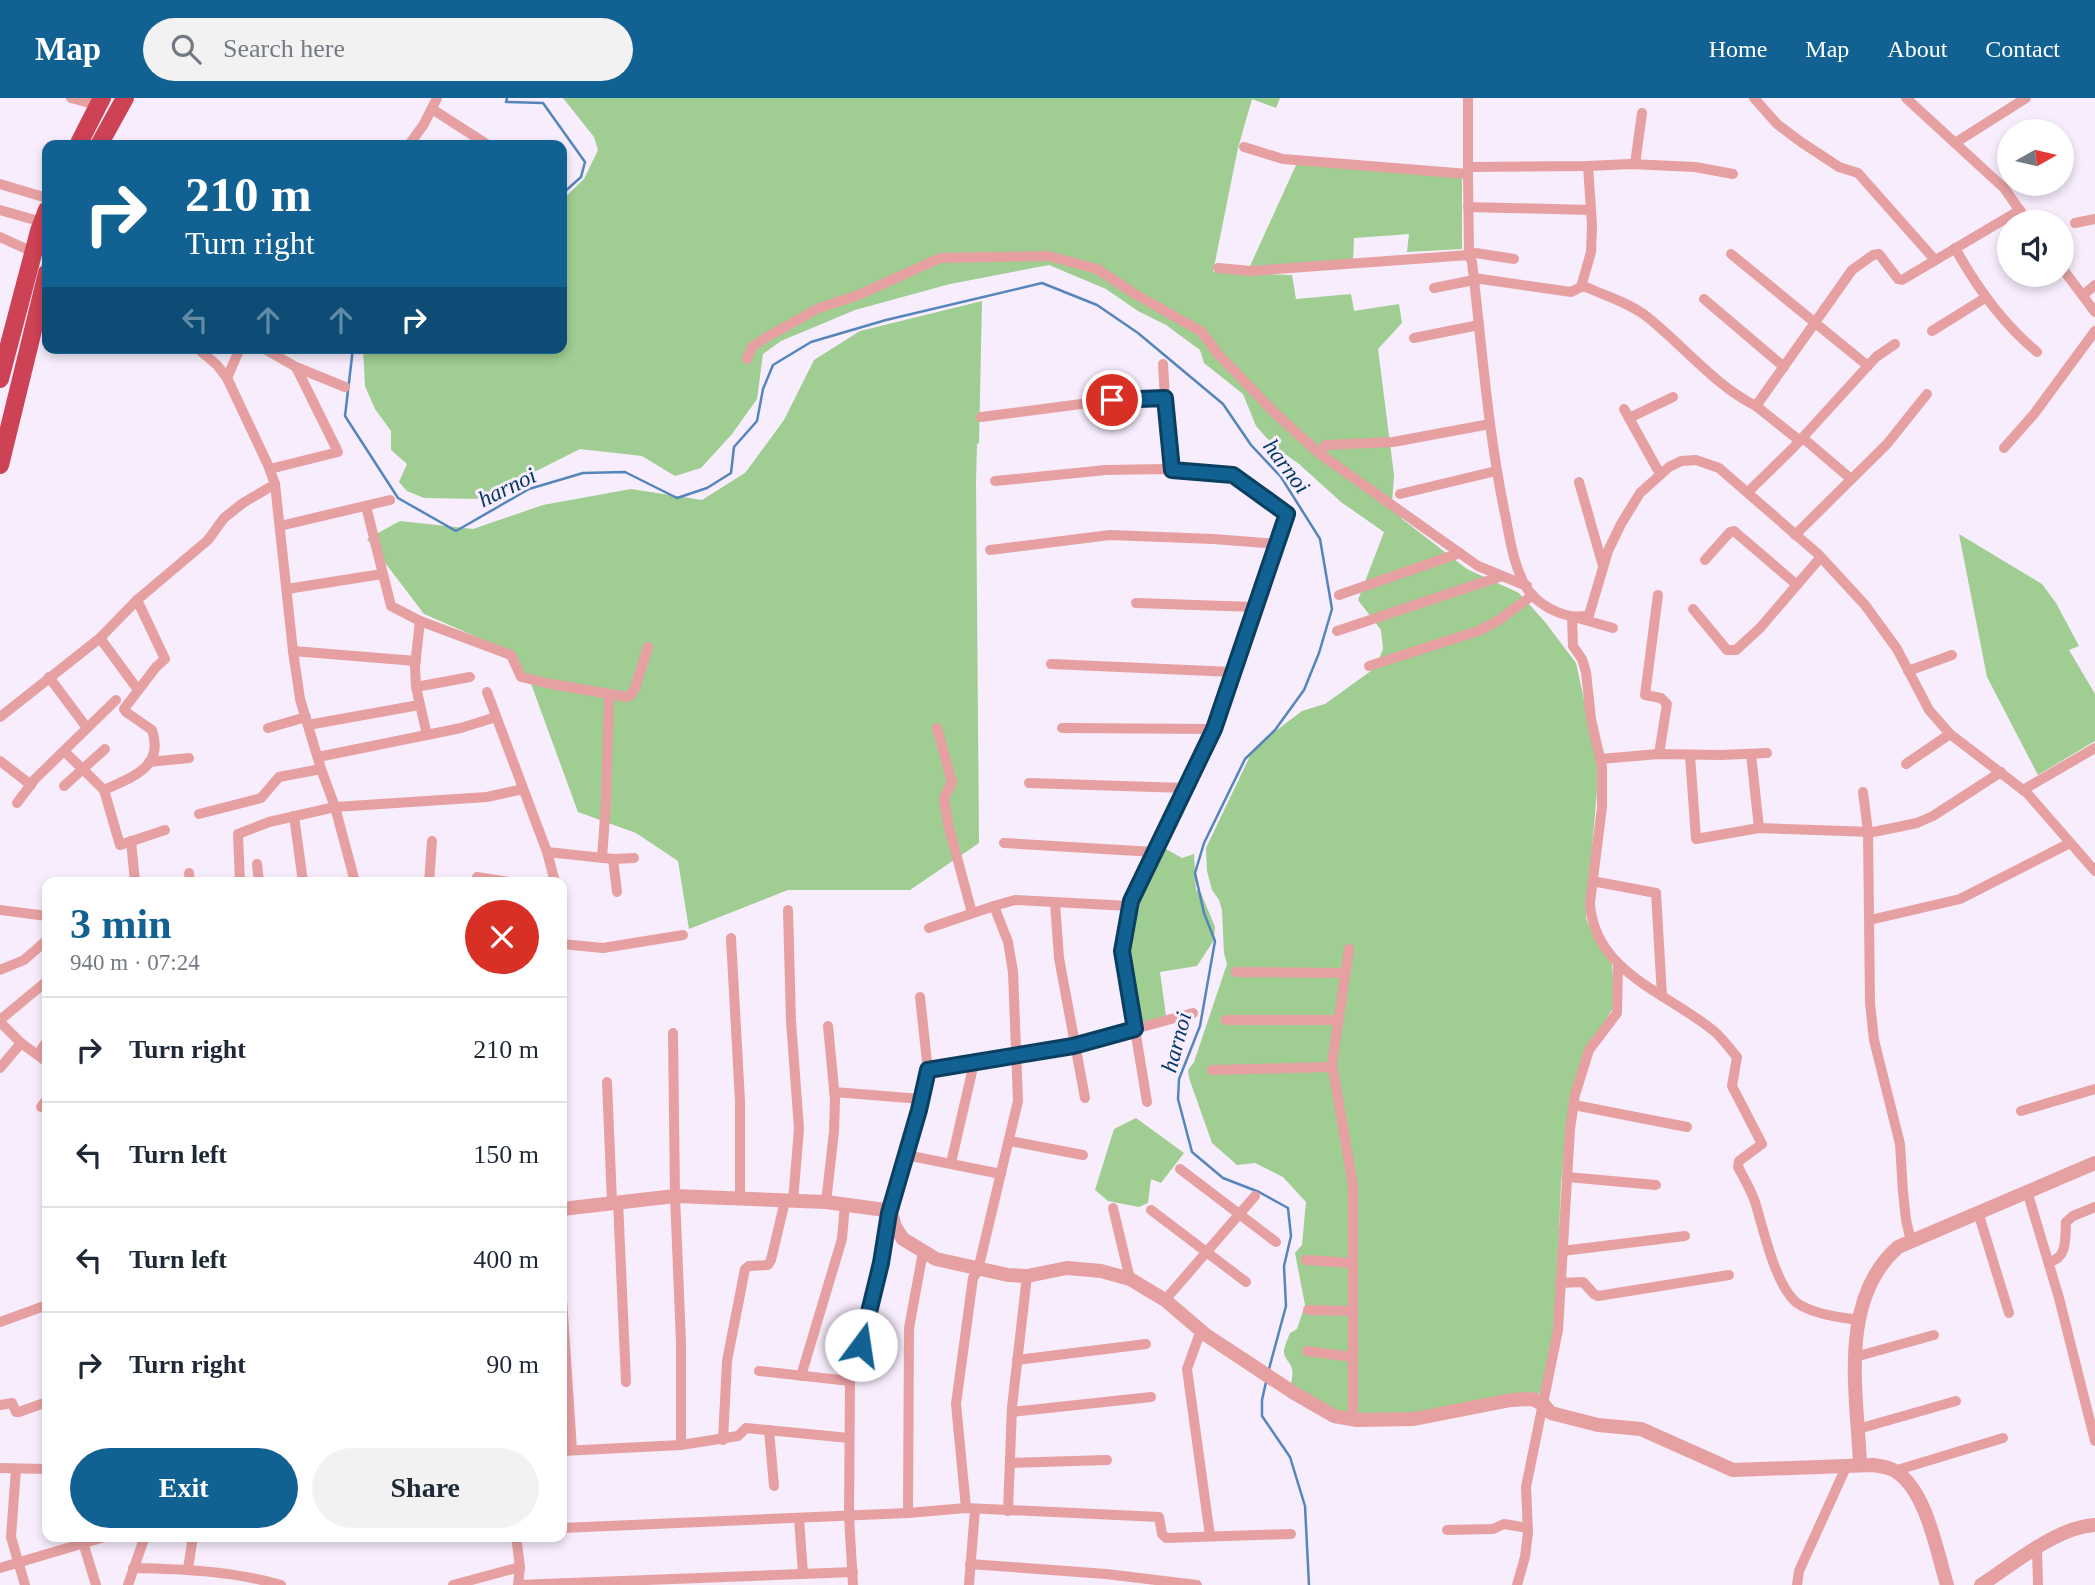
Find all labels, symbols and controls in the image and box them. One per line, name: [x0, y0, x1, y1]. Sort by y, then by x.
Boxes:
search box: [143, 18, 633, 81]
icon: search: [167, 30, 205, 68]
text: Map: [35, 31, 101, 67]
text: Search here: [223, 34, 345, 63]
text: Home: [1709, 36, 1767, 62]
text: Map: [1805, 36, 1849, 62]
text: About: [1887, 36, 1947, 62]
text: Contact: [1985, 36, 2060, 62]
north arrow: [1997, 119, 2074, 196]
map controls: [1997, 119, 2074, 287]
text: 210 m: [185, 167, 312, 222]
icon: right: [70, 168, 161, 259]
button: sound: [1997, 210, 2074, 287]
text: Turn right: [185, 225, 315, 261]
icon: left: [176, 301, 214, 339]
icon: ahead: [249, 301, 287, 339]
icon: ahead: [322, 301, 360, 339]
icon: right: [395, 301, 433, 339]
pin: [1082, 370, 1142, 430]
icon: arrive: [1093, 381, 1131, 419]
water label: harnoi: [1258, 434, 1315, 498]
water label: harnoi: [474, 463, 540, 512]
button: close: [465, 900, 539, 974]
text: 3 min: [70, 901, 172, 947]
text: 940 m · 07:24: [70, 950, 200, 975]
water label: harnoi: [1156, 1009, 1196, 1075]
icon: right: [70, 1031, 108, 1069]
text: Turn right: [129, 1035, 246, 1064]
text: 210 m: [473, 1035, 539, 1064]
icon: left: [70, 1136, 108, 1174]
text: Turn left: [129, 1140, 227, 1169]
text: 150 m: [473, 1140, 539, 1169]
icon: left: [70, 1241, 108, 1279]
text: Turn left: [129, 1245, 227, 1274]
text: 400 m: [473, 1245, 539, 1274]
position arrow: [824, 1308, 898, 1382]
icon: right: [70, 1346, 108, 1384]
text: Turn right: [129, 1350, 246, 1379]
text: 90 m: [486, 1350, 539, 1379]
button: Exit: [70, 1448, 298, 1528]
button: Share: [312, 1448, 539, 1528]

